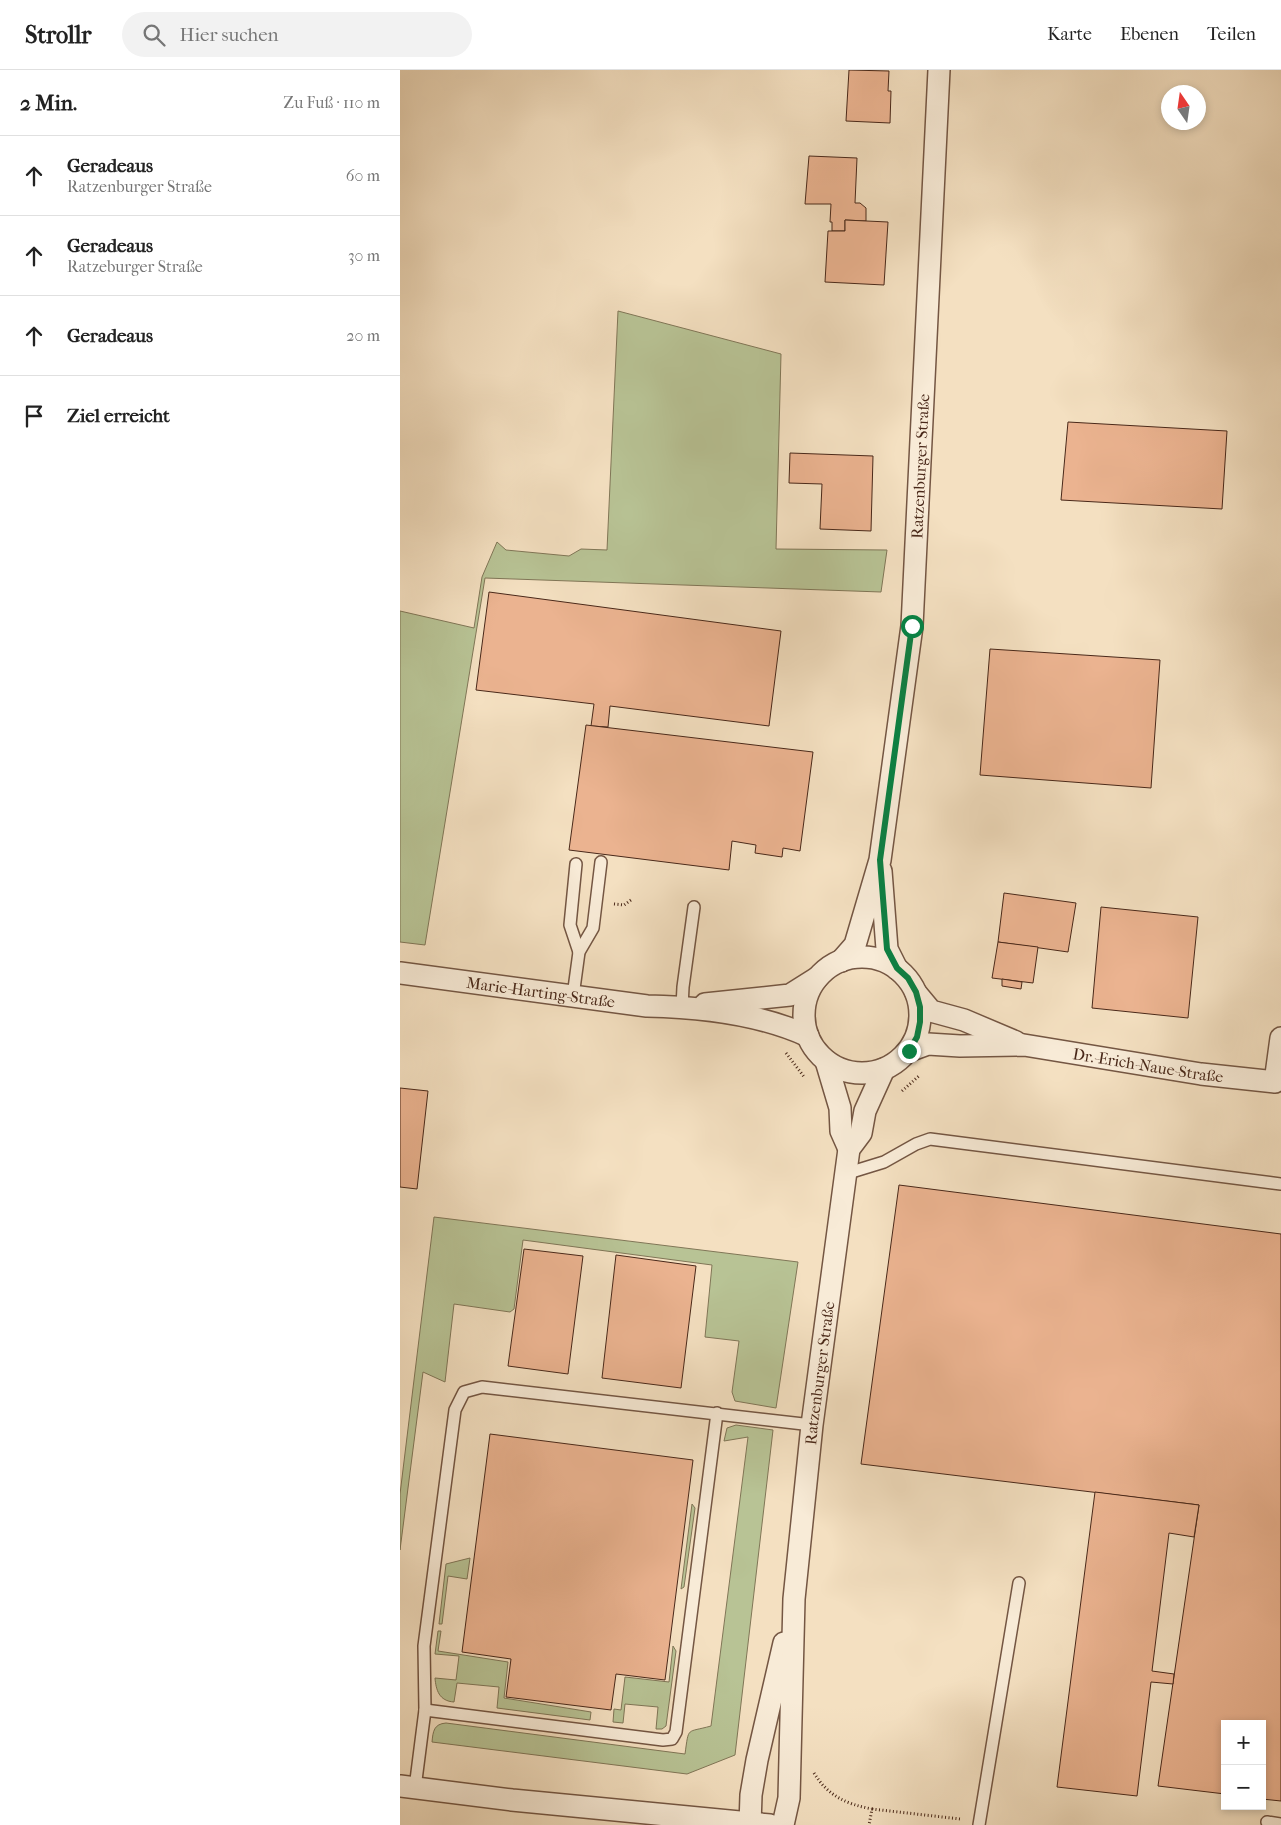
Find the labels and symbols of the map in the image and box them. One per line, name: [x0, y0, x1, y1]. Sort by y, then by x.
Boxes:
north arrow: [1161, 85, 1206, 130]
street label: Ratzenburger Straße: [907, 393, 933, 539]
route start: [901, 615, 924, 638]
street label: Marie-Harting-Straße: [465, 972, 616, 1011]
route end: [898, 1040, 921, 1063]
street label: Dr.-Erich-Naue-Straße: [1071, 1044, 1224, 1086]
street label: Ratzenburger Straße: [800, 1300, 838, 1446]

